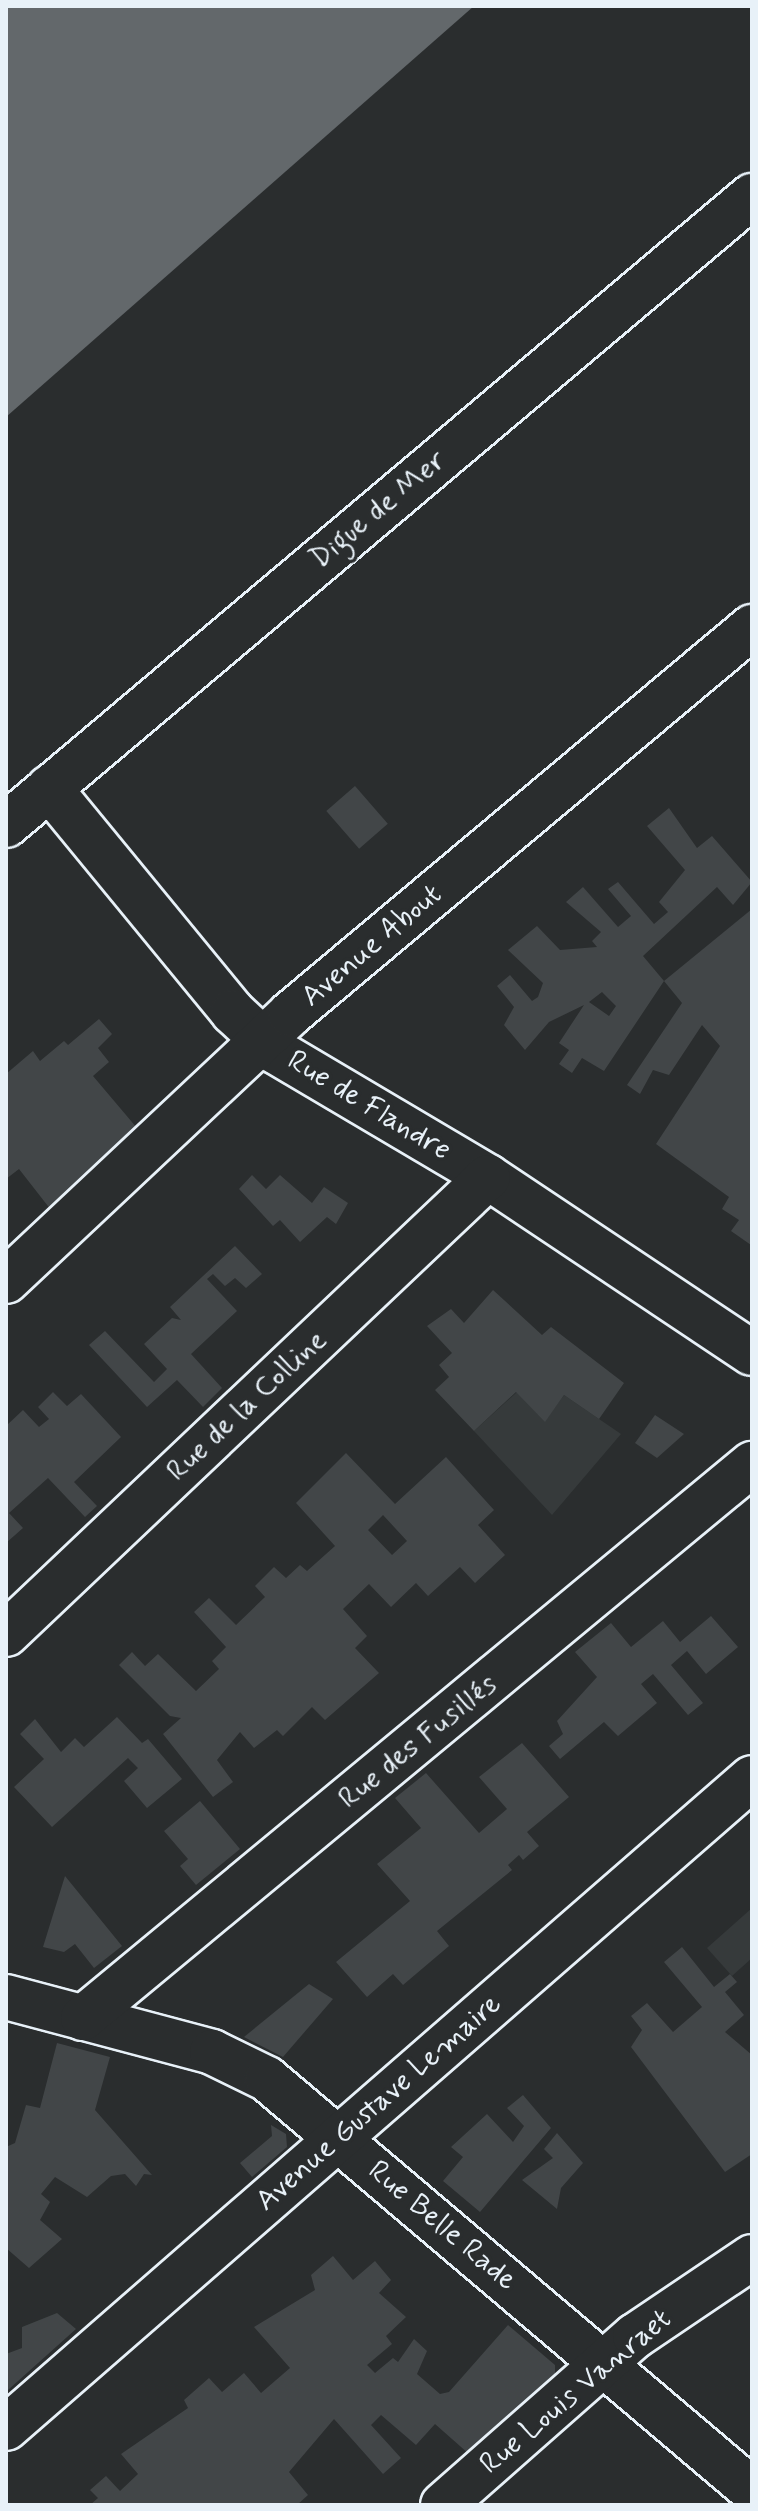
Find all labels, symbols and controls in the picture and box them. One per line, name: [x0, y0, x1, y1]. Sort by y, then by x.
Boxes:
street label: Digue de Mer: [304, 443, 452, 577]
street label: Avenue About: [293, 876, 451, 1016]
street label: Rue de Flandre: [278, 1041, 460, 1171]
street label: Rue de la Colline: [158, 1322, 336, 1490]
street label: Rue des Fusillés: [332, 1667, 504, 1817]
street label: Avenue Gustave Lemaire: [247, 1985, 511, 2221]
street label: Rue Belle Rade: [360, 2153, 524, 2299]
street label: Rue Louis Vanraet: [476, 2304, 676, 2480]

